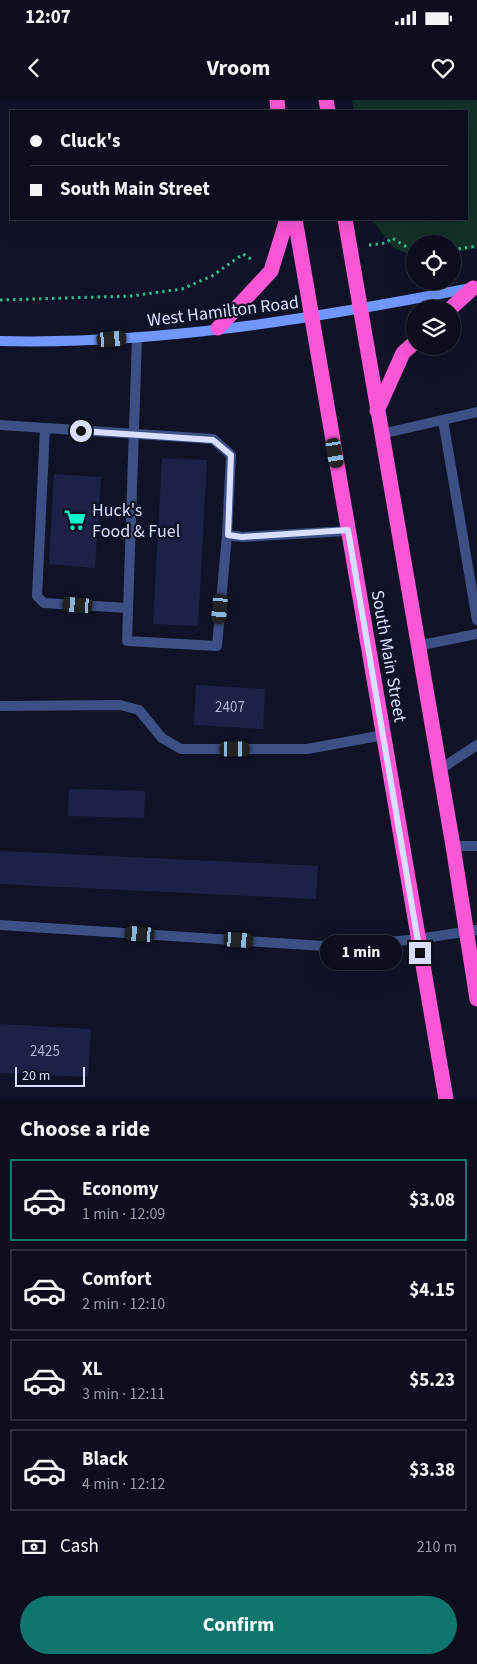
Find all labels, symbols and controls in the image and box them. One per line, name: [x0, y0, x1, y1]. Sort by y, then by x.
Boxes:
text: 12:07: [25, 4, 71, 31]
text: Vroom: [207, 52, 270, 84]
icon: back: [20, 54, 48, 82]
icon: heart: [429, 54, 457, 82]
text: Cluck's: [60, 128, 120, 155]
text: South Main Street: [60, 176, 210, 203]
map controls: [406, 235, 461, 355]
button: locate: [406, 235, 461, 290]
street label: West Hamilton Road: [146, 290, 300, 333]
button: layers: [406, 300, 461, 355]
car: [96, 330, 127, 348]
route start: [70, 420, 92, 442]
car: [325, 437, 344, 469]
place label: Huck's Food & Fuel: [92, 498, 180, 544]
supermarket icon: Huck's Food & Fuel: [62, 507, 88, 533]
street label: South Main Street: [365, 588, 412, 724]
car: [211, 593, 228, 625]
car: [62, 596, 93, 614]
house number: 2407: [215, 697, 245, 718]
car: [220, 742, 250, 757]
car: [124, 925, 155, 943]
car: [223, 931, 254, 949]
callout: 1 min: [320, 936, 402, 970]
text: 1 min: [342, 941, 380, 963]
route end: [409, 942, 431, 964]
house number: 2425: [30, 1041, 60, 1062]
scale bar: [15, 1064, 85, 1087]
text: 20 m: [22, 1066, 50, 1086]
text: Choose a ride: [20, 1113, 150, 1145]
text: Economy: [82, 1176, 159, 1203]
icon: car: [22, 1178, 67, 1223]
text: $3.08: [409, 1187, 455, 1214]
text: 1 min · 12:09: [82, 1203, 165, 1225]
text: Comfort: [82, 1266, 152, 1293]
icon: car: [22, 1268, 67, 1313]
text: $4.15: [409, 1277, 455, 1304]
text: 2 min · 12:10: [82, 1293, 165, 1315]
text: XL: [82, 1356, 103, 1383]
icon: car: [22, 1358, 67, 1403]
text: $5.23: [409, 1367, 455, 1394]
text: 3 min · 12:11: [82, 1383, 165, 1405]
text: Black: [82, 1446, 128, 1473]
icon: car: [22, 1448, 67, 1493]
text: $3.38: [409, 1457, 455, 1484]
text: 4 min · 12:12: [82, 1473, 165, 1495]
icon: cash: [20, 1533, 48, 1561]
text: Cash: [60, 1533, 99, 1560]
text: 210 m: [417, 1536, 457, 1558]
button: Confirm: [20, 1596, 457, 1654]

